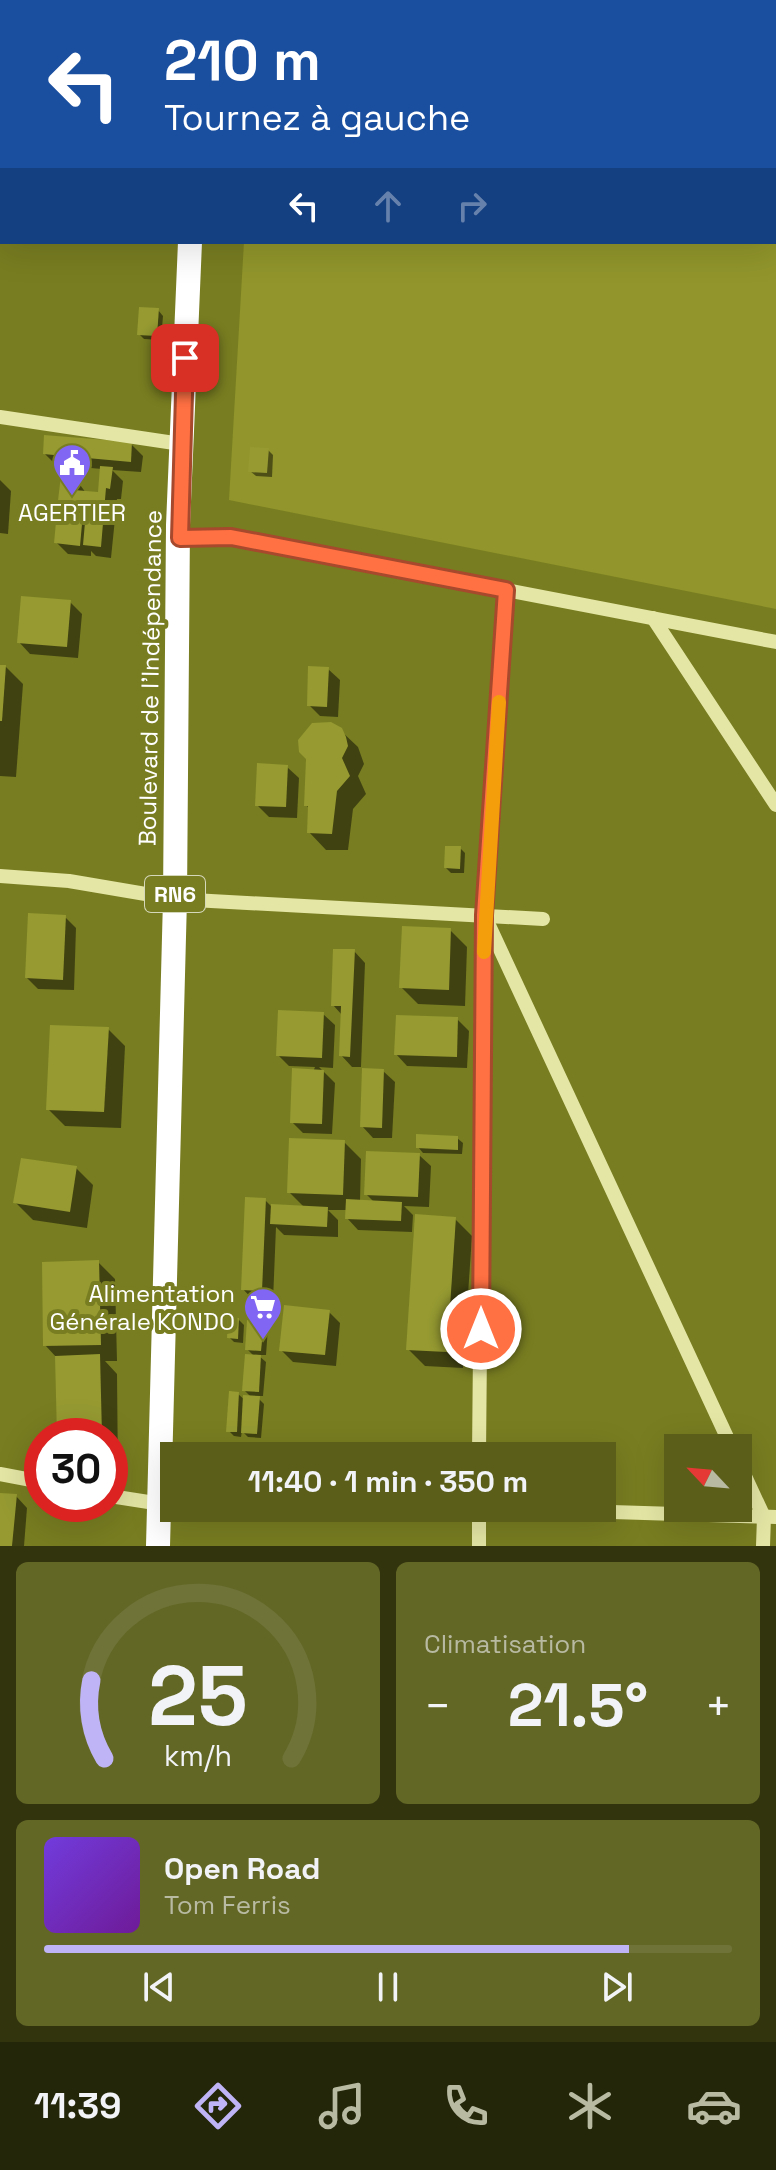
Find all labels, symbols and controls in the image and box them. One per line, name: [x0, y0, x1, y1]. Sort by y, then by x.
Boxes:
text: 210 m: [164, 25, 321, 96]
icon: left: [32, 32, 136, 136]
text: Tournez à gauche: [164, 95, 470, 141]
icon: left: [282, 184, 326, 228]
icon: ahead: [366, 184, 410, 228]
icon: right: [450, 184, 494, 228]
pin: [151, 324, 219, 392]
icon: arrive: [163, 336, 207, 380]
public building icon: AGERTIER: [51, 442, 93, 497]
place label: AGERTIER: [18, 497, 126, 528]
street label: Boulevard de l'Indépendance: [132, 510, 168, 846]
road number: RN6: [145, 876, 205, 912]
place label: Alimentation Générale KONDO: [49, 1278, 235, 1337]
supermarket icon: Alimentation Générale KONDO: [242, 1286, 284, 1341]
position arrow: [439, 1287, 523, 1371]
speed limit sign: 30: [24, 1418, 128, 1522]
north arrow: [664, 1434, 752, 1522]
map controls: [664, 1434, 752, 1522]
text: 11:40 · 1 min · 350 m: [248, 1462, 528, 1501]
text: Climatisation: [424, 1627, 586, 1661]
text: 25: [148, 1643, 248, 1749]
text: 21.5°: [508, 1667, 648, 1744]
text: −: [424, 1678, 451, 1734]
text: +: [705, 1678, 732, 1734]
text: km/h: [164, 1738, 232, 1774]
text: Open Road: [164, 1849, 320, 1888]
text: Tom Ferris: [164, 1888, 291, 1922]
icon: previous: [137, 1965, 181, 2009]
icon: pause: [366, 1965, 410, 2009]
icon: next: [595, 1965, 639, 2009]
icon: directions: [190, 2078, 246, 2134]
icon: music: [314, 2078, 370, 2134]
icon: phone: [438, 2078, 494, 2134]
icon: climate: [562, 2078, 618, 2134]
icon: car: [686, 2078, 742, 2134]
text: 11:39: [34, 2083, 121, 2129]

